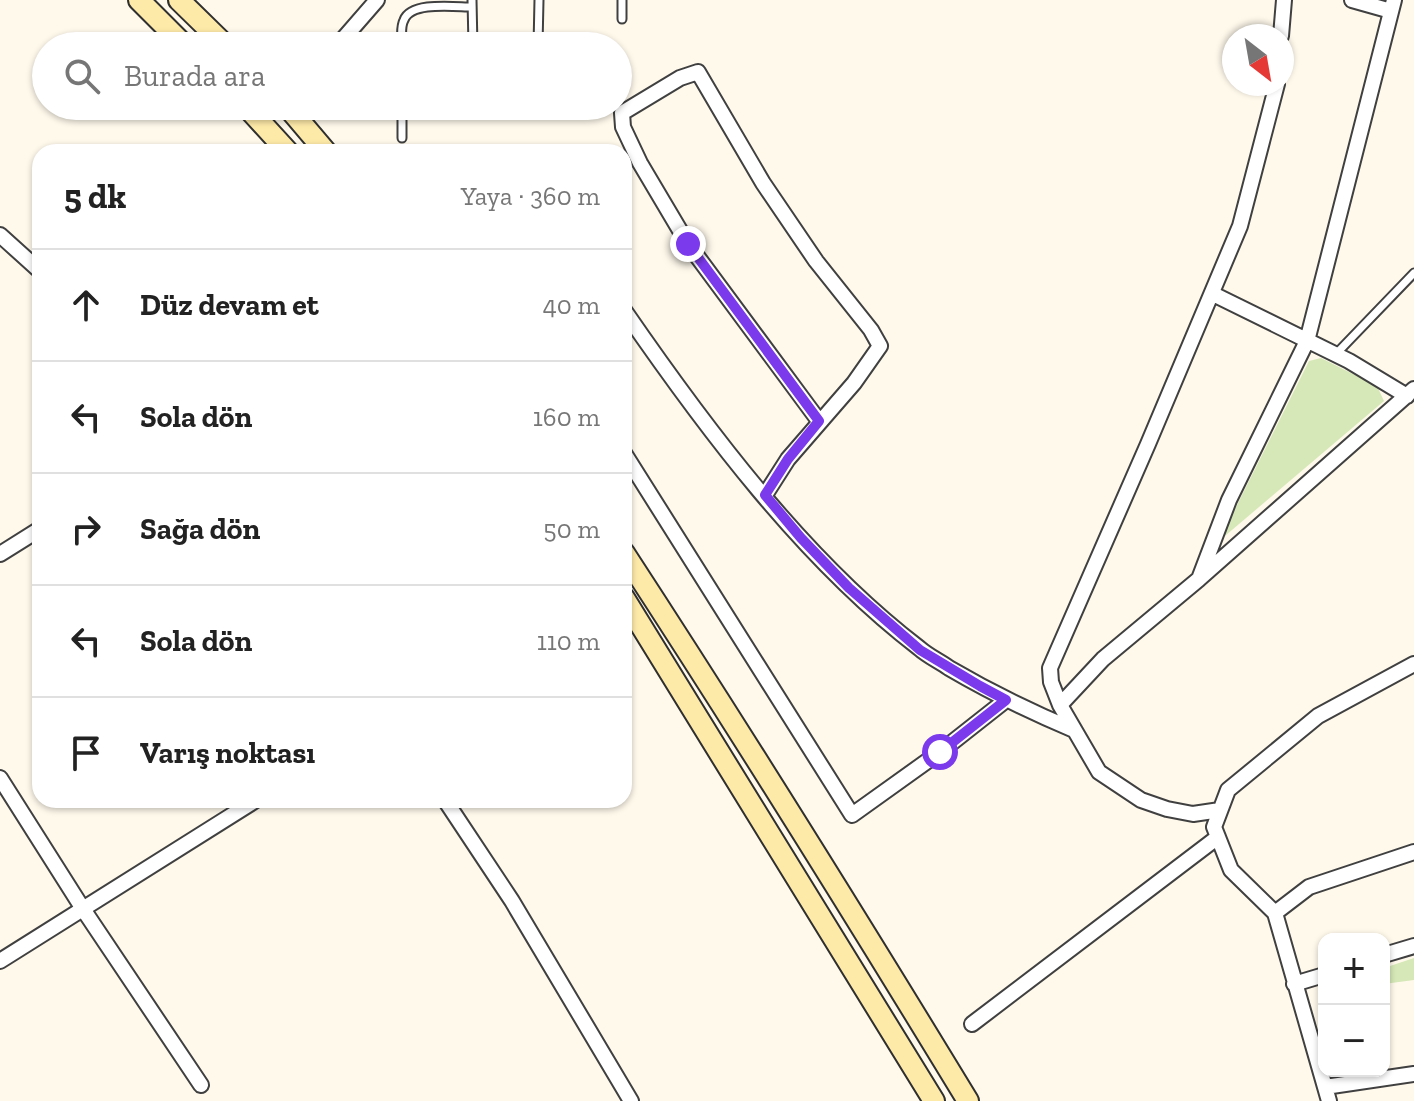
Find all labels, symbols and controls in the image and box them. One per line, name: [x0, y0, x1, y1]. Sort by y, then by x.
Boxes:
north arrow: [1222, 24, 1294, 96]
search box: [32, 32, 632, 120]
icon: search: [60, 54, 104, 98]
text: Burada ara: [124, 58, 265, 94]
text: 5 dk: [64, 176, 126, 217]
text: Yaya · 360 m: [461, 180, 600, 212]
route end: [670, 226, 706, 262]
icon: ahead: [64, 283, 108, 327]
text: Düz devam et: [140, 287, 319, 323]
text: 40 m: [543, 289, 600, 321]
icon: left: [64, 395, 108, 439]
text: Sola dön: [140, 399, 252, 435]
text: 160 m: [533, 401, 600, 433]
icon: right: [64, 507, 108, 551]
text: Sağa dön: [140, 511, 260, 547]
text: 50 m: [543, 513, 600, 545]
icon: left: [64, 619, 108, 663]
text: Sola dön: [140, 623, 252, 659]
text: 110 m: [537, 625, 600, 657]
icon: arrive: [64, 731, 108, 775]
route start: [922, 734, 958, 770]
text: Varış noktası: [140, 735, 315, 771]
map controls: [1318, 933, 1390, 1077]
button: +: [1318, 933, 1390, 1005]
button: −: [1318, 1005, 1390, 1077]

